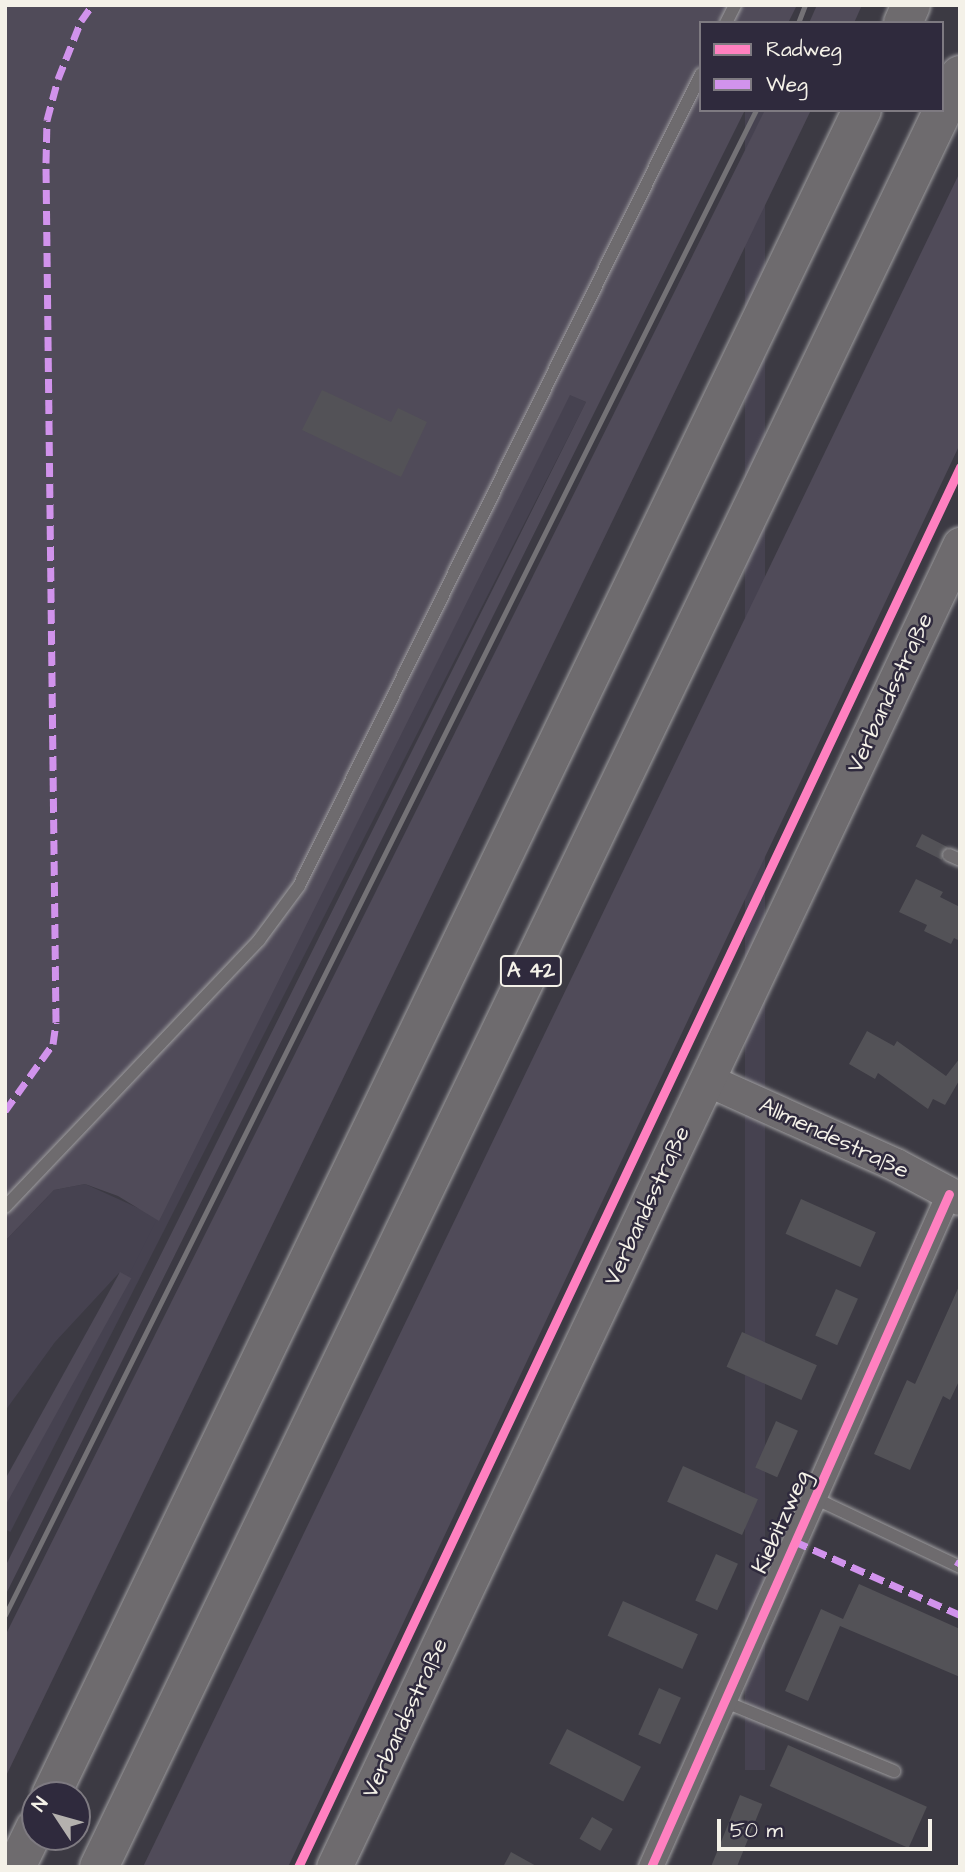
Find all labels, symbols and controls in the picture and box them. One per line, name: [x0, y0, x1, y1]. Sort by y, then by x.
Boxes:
legend: [699, 21, 944, 112]
text: Radweg: [766, 35, 842, 64]
text: Weg: [766, 70, 808, 99]
street label: Verbandsstraße: [841, 609, 939, 777]
road number: A 42: [500, 954, 562, 988]
street label: Allmendestraße: [755, 1091, 913, 1185]
street label: Verbandsstraße: [598, 1122, 696, 1290]
street label: Kiebitzweg: [746, 1466, 816, 1578]
street label: Verbandsstraße: [356, 1634, 454, 1802]
north arrow: [21, 1781, 91, 1851]
text: N: [26, 1792, 55, 1817]
scale bar: [720, 1806, 935, 1850]
text: 50 m: [730, 1816, 783, 1845]

